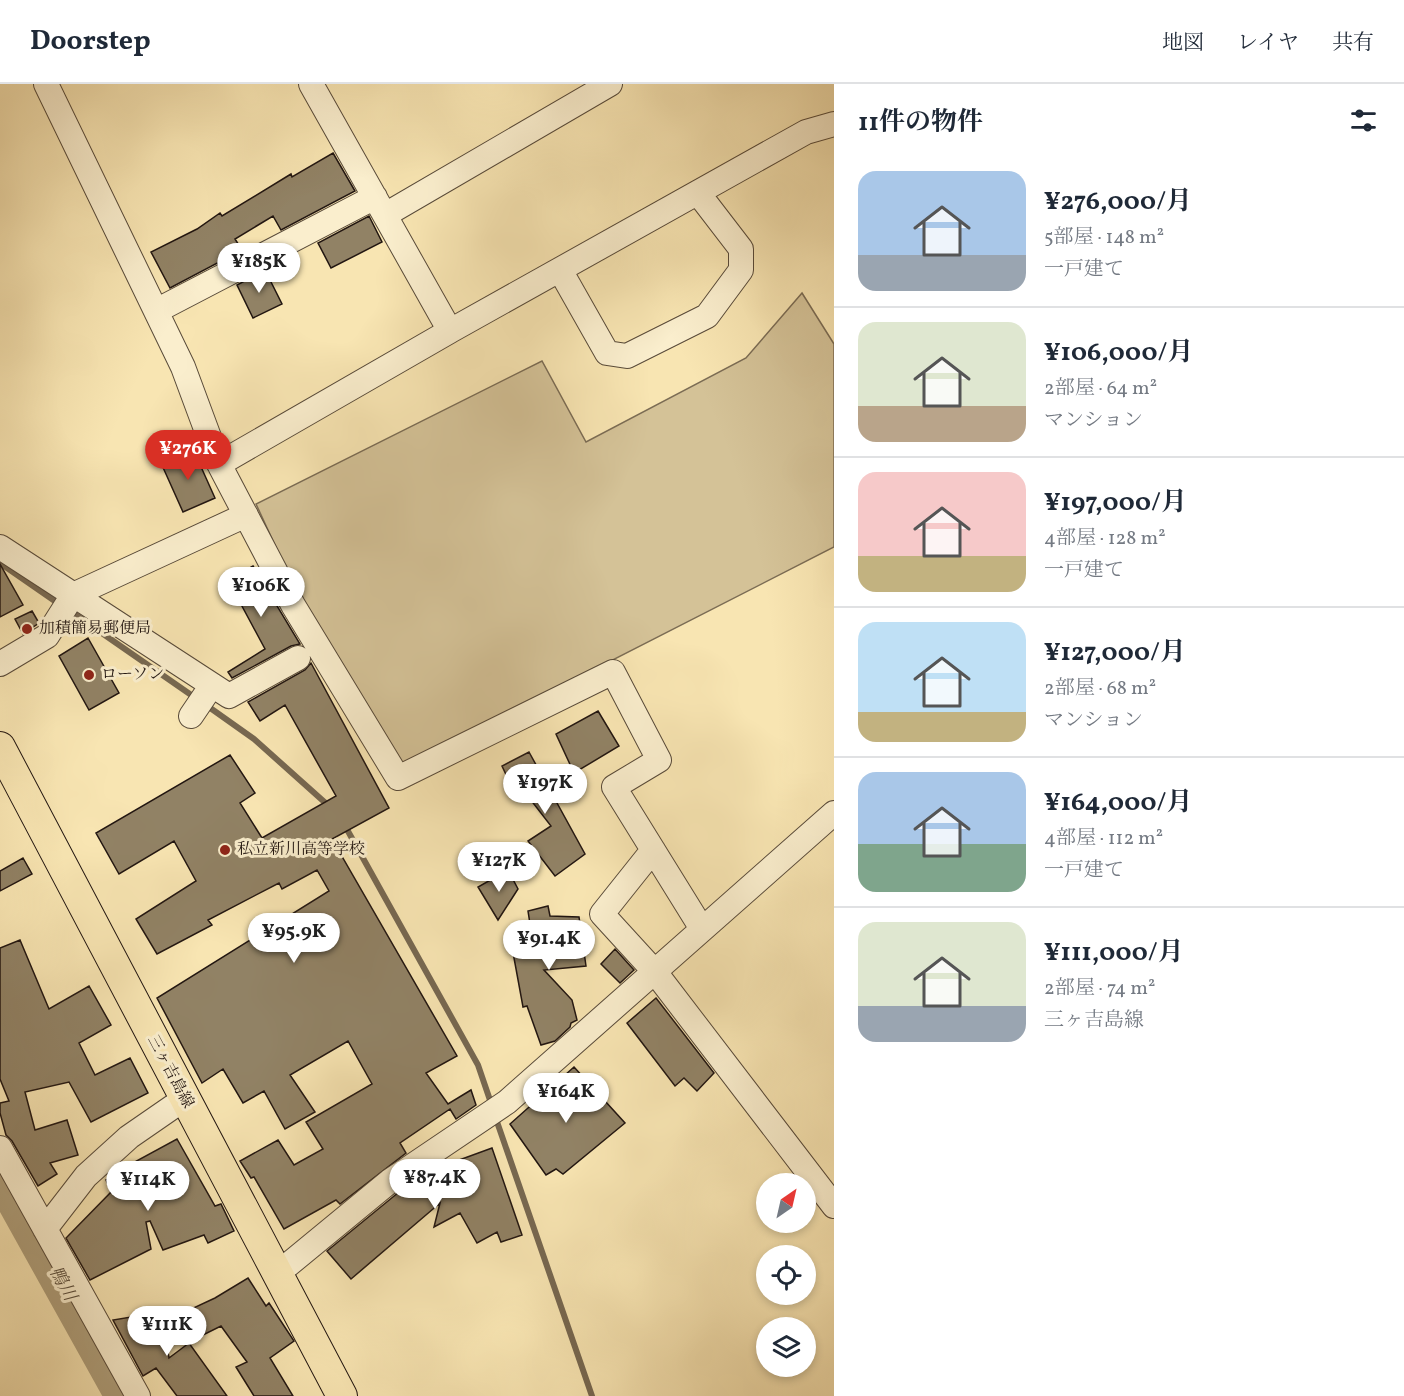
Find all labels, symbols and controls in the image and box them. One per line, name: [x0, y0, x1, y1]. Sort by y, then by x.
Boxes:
text: Doorstep: [30, 22, 151, 61]
text: 地図: [1162, 29, 1204, 58]
text: レイヤ: [1237, 29, 1299, 58]
text: 共有: [1332, 29, 1374, 58]
icon: filters: [1347, 104, 1380, 137]
text: 11件の物件: [858, 105, 983, 141]
text: ¥276,000/月: [1044, 184, 1192, 220]
icon: home: [906, 195, 978, 267]
text: 5部屋 · 148 m²: [1044, 224, 1164, 252]
pin: ¥185K: [217, 243, 301, 294]
text: ¥185K: [231, 248, 287, 276]
text: 一戸建て: [1044, 256, 1124, 284]
text: ¥106,000/月: [1044, 335, 1193, 371]
icon: home: [906, 346, 978, 418]
text: 2部屋 · 64 m²: [1044, 375, 1157, 403]
text: マンション: [1044, 407, 1143, 435]
pin: ¥276K: [146, 430, 230, 481]
text: ¥276K: [159, 435, 217, 463]
text: ¥197,000/月: [1044, 485, 1187, 521]
icon: home: [906, 496, 978, 568]
text: 4部屋 · 128 m²: [1044, 525, 1166, 553]
text: 一戸建て: [1044, 557, 1124, 585]
pin: ¥106K: [219, 567, 303, 618]
text: ¥106K: [232, 572, 290, 600]
place label: 加積簡易郵便局: [39, 618, 151, 640]
marker: 加積簡易郵便局: [20, 622, 34, 636]
text: ¥127,000/月: [1044, 635, 1186, 671]
icon: home: [906, 646, 978, 718]
place label: ローソン: [101, 664, 164, 686]
marker: ローソン: [82, 668, 96, 682]
text: 2部屋 · 68 m²: [1044, 675, 1156, 703]
text: マンション: [1044, 707, 1143, 735]
pin: ¥197K: [503, 764, 587, 815]
text: ¥197K: [517, 769, 573, 797]
text: ¥164,000/月: [1044, 785, 1193, 821]
icon: home: [906, 796, 978, 868]
text: 4部屋 · 112 m²: [1044, 825, 1163, 853]
place label: 私立新川高等学校: [237, 839, 365, 861]
pin: ¥127K: [457, 842, 541, 893]
marker: 私立新川高等学校: [218, 843, 232, 857]
text: ¥127K: [472, 847, 526, 875]
text: 一戸建て: [1044, 857, 1124, 885]
pin: ¥95.9K: [245, 913, 343, 964]
text: ¥95.9K: [262, 918, 326, 946]
pin: ¥91.4K: [500, 920, 598, 971]
text: ¥91.4K: [517, 925, 581, 953]
text: ¥111,000/月: [1044, 935, 1184, 971]
icon: home: [906, 946, 978, 1018]
text: 2部屋 · 74 m²: [1044, 975, 1155, 1003]
text: 三ヶ吉島線: [1044, 1007, 1144, 1035]
street label: 三ヶ吉島線: [142, 1032, 198, 1112]
pin: ¥164K: [524, 1073, 608, 1124]
text: ¥164K: [537, 1078, 595, 1106]
pin: ¥87.4K: [386, 1159, 484, 1210]
pin: ¥114K: [106, 1161, 190, 1212]
text: ¥87.4K: [403, 1164, 467, 1192]
text: ¥114K: [120, 1166, 176, 1194]
north arrow: [756, 1173, 816, 1233]
map controls: [756, 1173, 816, 1377]
button: locate: [756, 1245, 816, 1305]
water label: 鴨川: [42, 1262, 83, 1308]
pin: ¥111K: [125, 1306, 209, 1357]
text: ¥111K: [141, 1311, 193, 1339]
button: layers: [756, 1317, 816, 1377]

